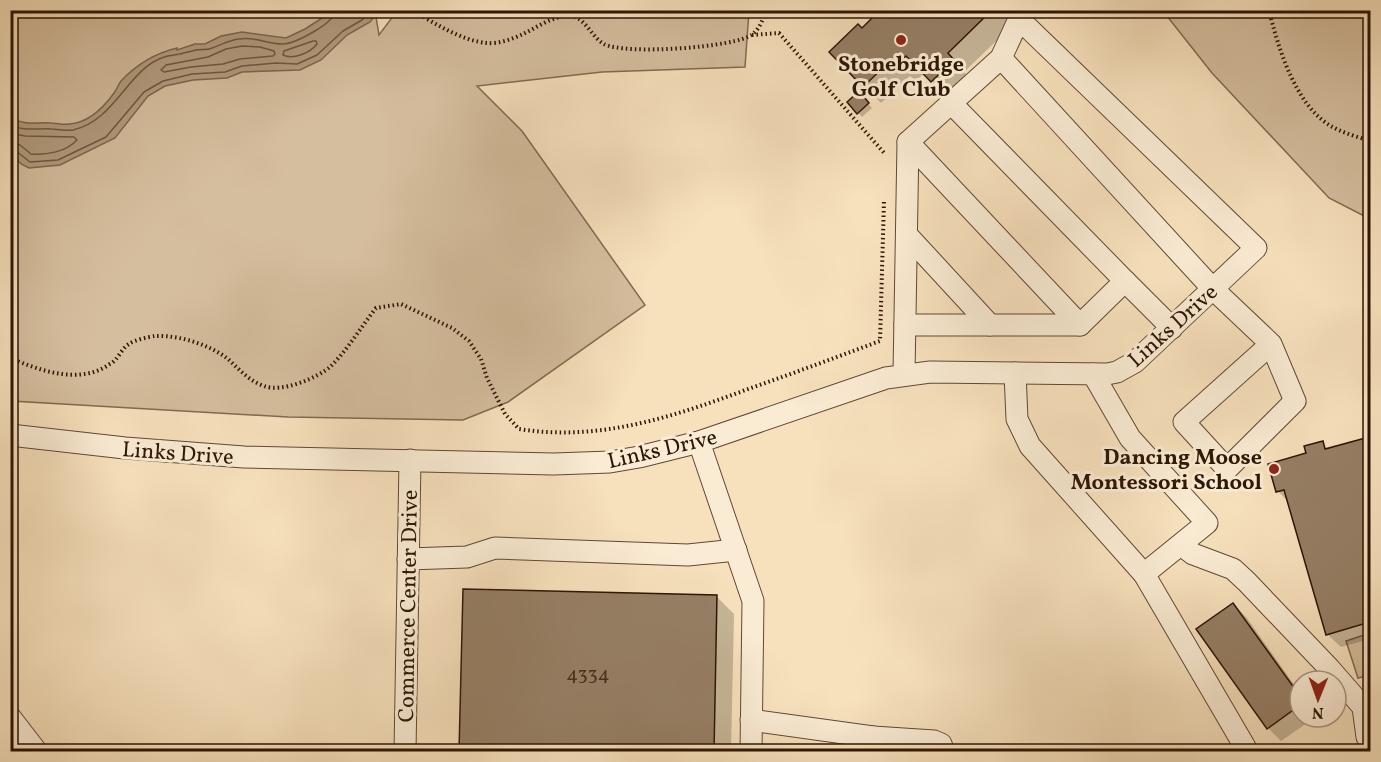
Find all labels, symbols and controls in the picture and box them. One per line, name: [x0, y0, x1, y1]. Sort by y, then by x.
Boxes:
marker: Stonebridge Golf Club: [894, 33, 908, 47]
place label: Stonebridge Golf Club: [838, 50, 964, 106]
street label: Links Drive: [1122, 278, 1226, 376]
street label: Links Drive: [605, 423, 720, 478]
street label: Links Drive: [121, 435, 235, 474]
place label: Dancing Moose Montessori School: [1071, 443, 1262, 499]
marker: Dancing Moose Montessori School: [1267, 462, 1281, 476]
street label: Commerce Center Drive: [392, 490, 427, 723]
house number: 4334: [566, 661, 610, 689]
north arrow: [1288, 669, 1348, 729]
text: N: [1311, 701, 1324, 723]

